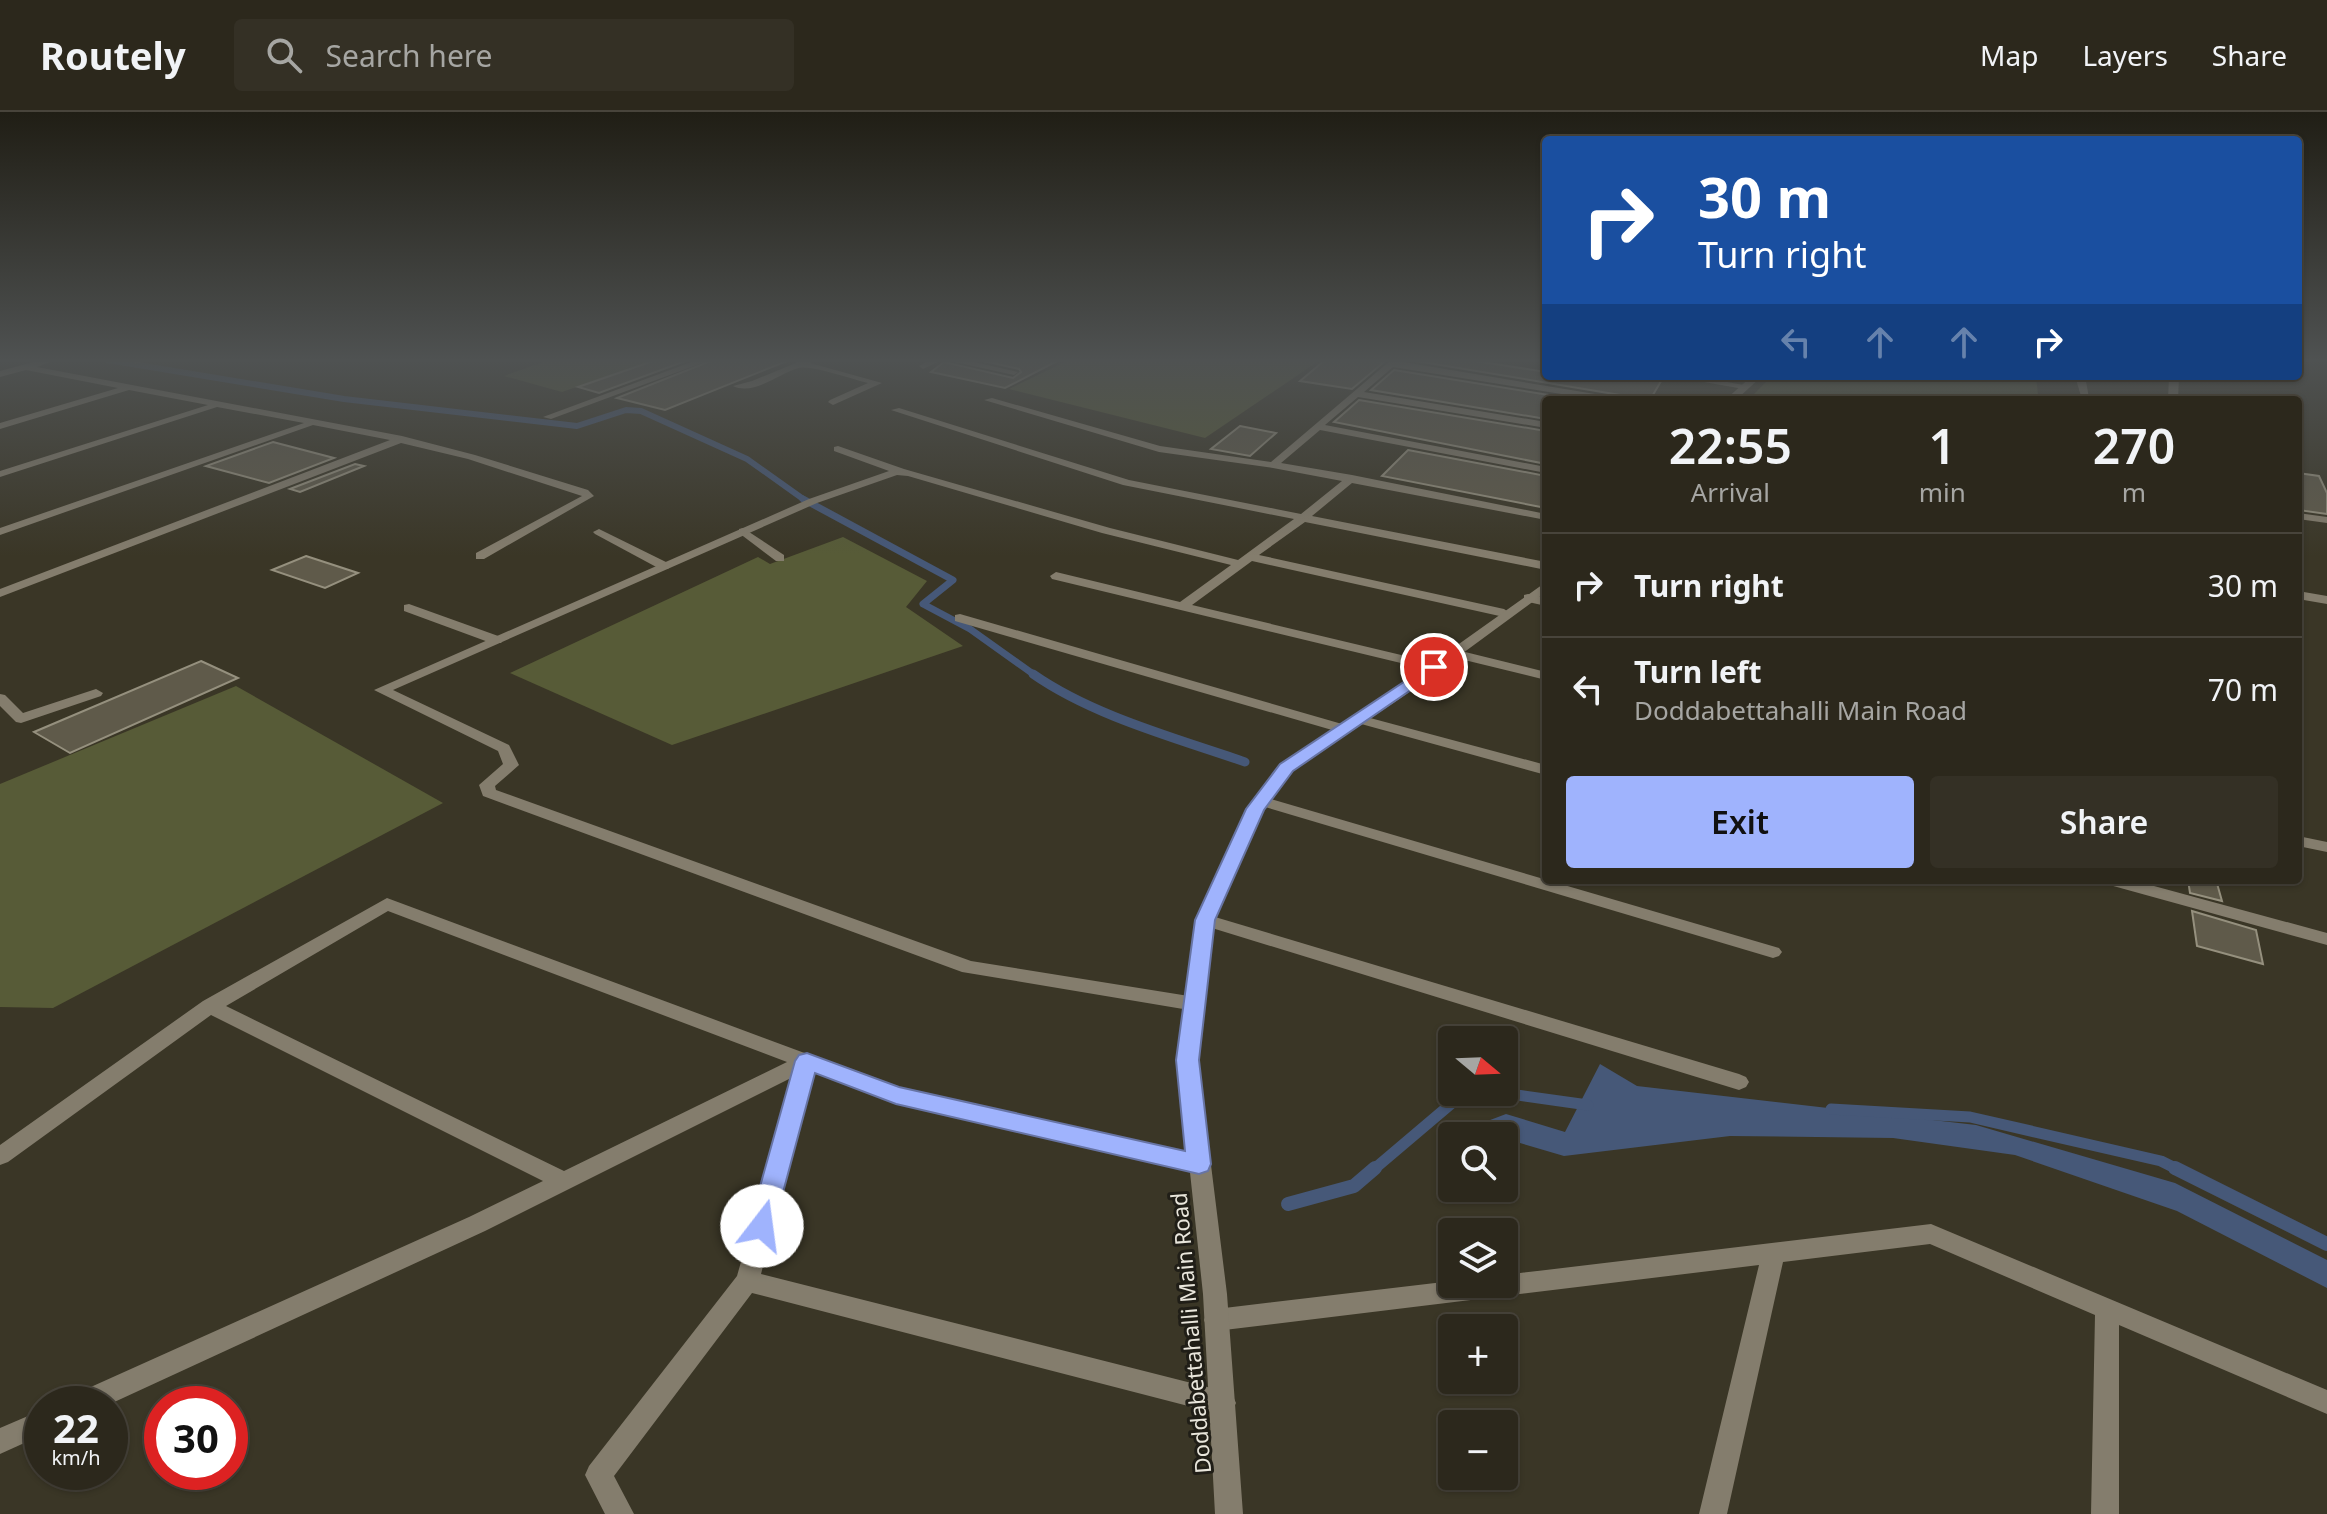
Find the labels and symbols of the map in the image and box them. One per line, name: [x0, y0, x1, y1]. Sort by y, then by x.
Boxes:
pin: [1400, 633, 1468, 701]
north arrow: [1438, 1026, 1518, 1106]
position arrow: [720, 1184, 804, 1268]
street label: Doddabettahalli Main Road: [1163, 1191, 1217, 1475]
speed limit sign: 30: [144, 1386, 248, 1490]

